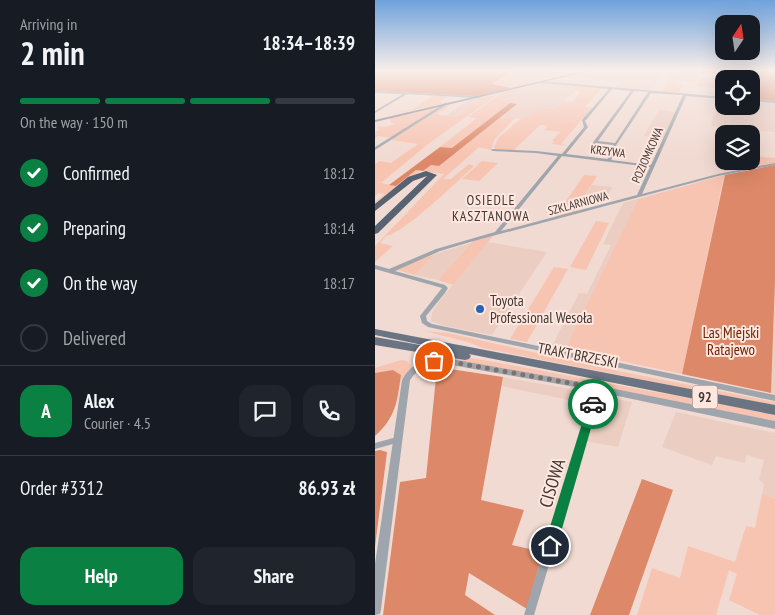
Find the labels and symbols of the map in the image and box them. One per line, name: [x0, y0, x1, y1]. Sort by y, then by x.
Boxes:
north arrow: [715, 15, 760, 60]
street label: POZIOMKOWA: [628, 125, 666, 185]
street label: KRZYWA: [590, 141, 627, 161]
street label: SZKLARNIOWA: [546, 188, 610, 218]
district label: OSIEDLE KASZTANOWA: [452, 191, 530, 225]
place label: Toyota Professional Wesoła: [490, 291, 592, 327]
marker: Toyota Professional Wesoła: [474, 303, 486, 315]
park label: Las Miejski Ratajewo: [703, 323, 759, 359]
street label: TRAKT BRZESKI: [536, 338, 620, 372]
pin: [413, 340, 455, 382]
courier: [568, 379, 618, 429]
road number: 92: [693, 386, 717, 408]
street label: CISOWA: [534, 455, 570, 510]
pin: [529, 525, 571, 567]

